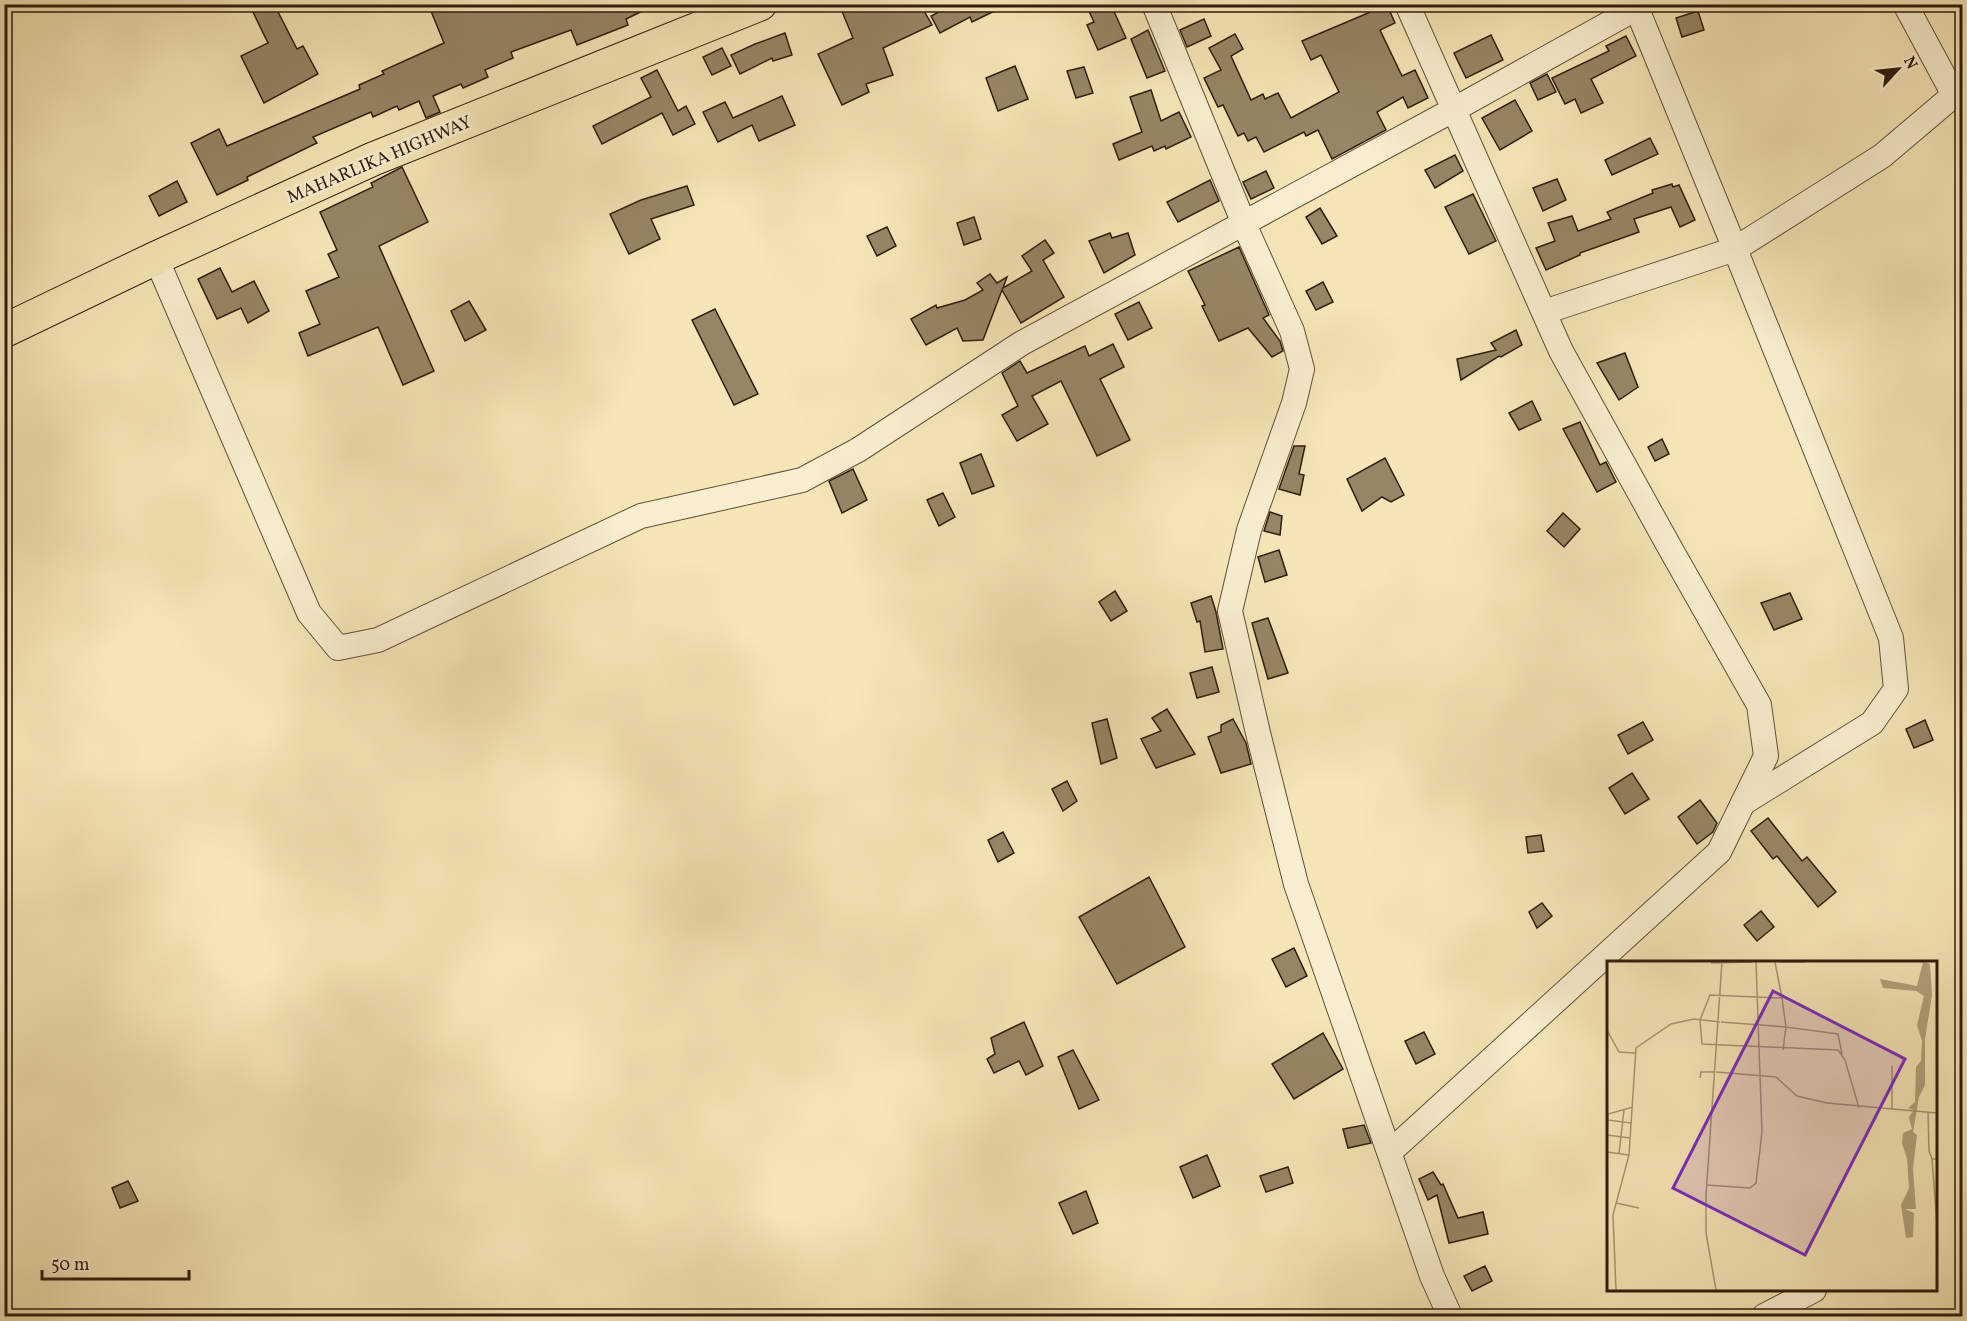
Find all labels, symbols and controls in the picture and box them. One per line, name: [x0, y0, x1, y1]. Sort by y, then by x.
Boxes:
north arrow: [1868, 39, 1928, 99]
text: N: [1897, 53, 1922, 74]
street label: MAHARLIKA HIGHWAY: [283, 110, 476, 211]
inset map: [1607, 961, 1937, 1291]
scale bar: [42, 1243, 189, 1281]
text: 50 m: [51, 1253, 90, 1278]

